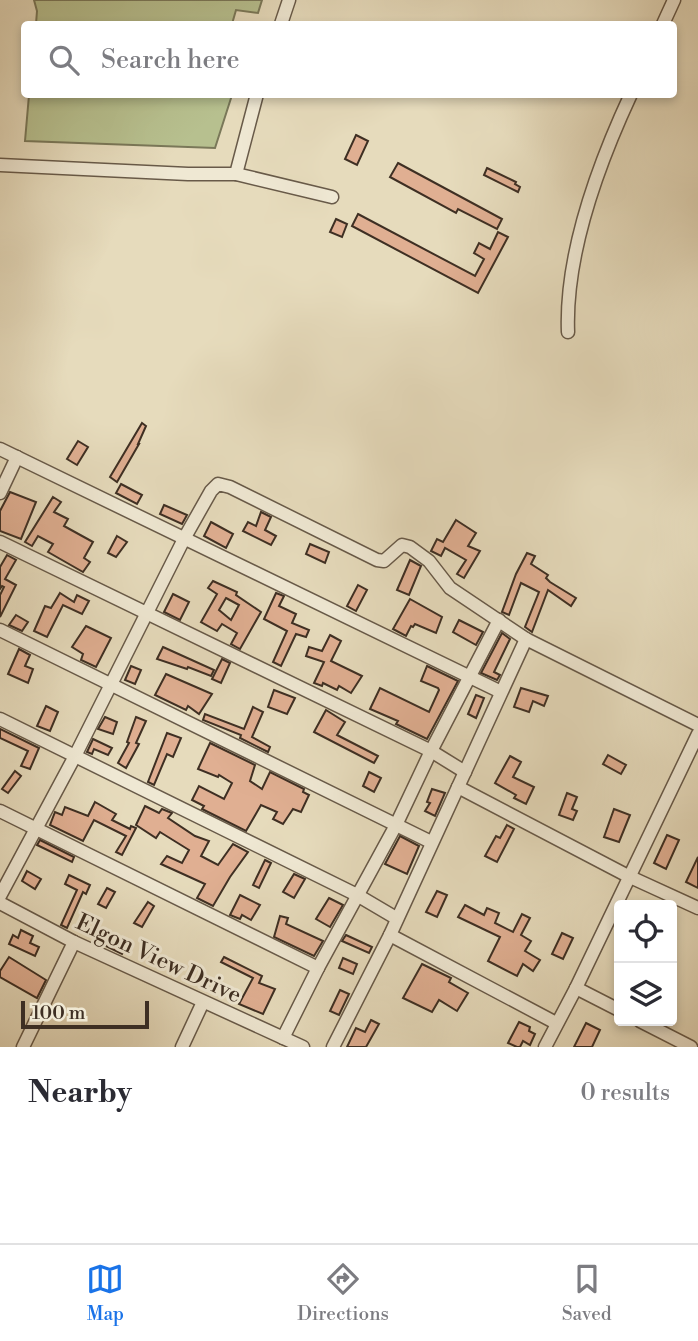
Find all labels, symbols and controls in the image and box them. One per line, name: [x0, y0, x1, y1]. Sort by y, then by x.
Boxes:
search box: [21, 21, 677, 98]
icon: search: [45, 41, 83, 79]
text: Search here: [101, 44, 240, 76]
map controls: [614, 900, 677, 1026]
button: locate: [614, 900, 677, 963]
street label: Elgon View Drive: [71, 908, 246, 1010]
button: layers: [614, 963, 677, 1026]
scale bar: [21, 998, 149, 1030]
text: 100 m: [32, 1001, 85, 1025]
text: Nearby: [28, 1074, 132, 1112]
text: 0 results: [580, 1079, 670, 1107]
tab: Map: [86, 1260, 124, 1326]
tab: Directions: [297, 1260, 389, 1326]
tab: Saved: [562, 1260, 612, 1326]

